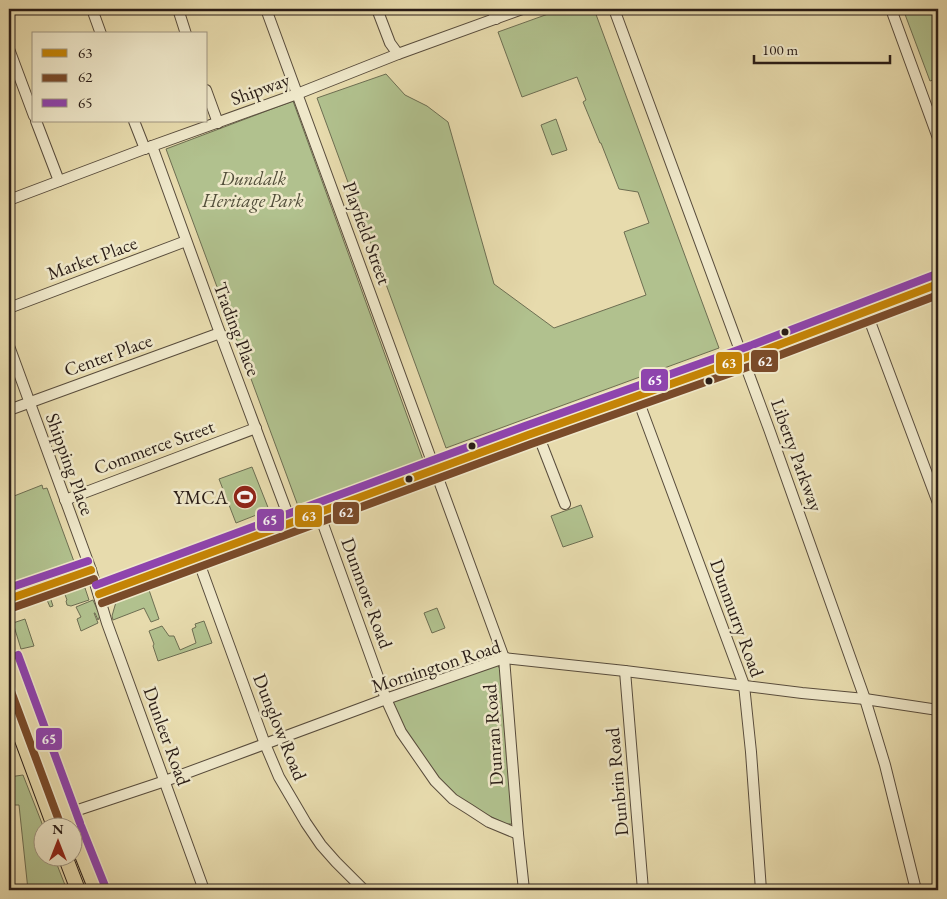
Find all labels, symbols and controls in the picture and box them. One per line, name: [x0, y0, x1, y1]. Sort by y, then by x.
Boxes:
legend: [32, 32, 208, 122]
scale bar: [754, 32, 891, 64]
text: 100 m: [762, 40, 799, 59]
text: 63: [78, 43, 92, 62]
text: 62: [78, 67, 93, 86]
street label: Shipway: [227, 67, 294, 111]
text: 65: [78, 93, 92, 112]
park label: Dundalk Heritage Park: [201, 166, 304, 213]
street label: Playfield Street: [337, 178, 397, 288]
street label: Market Place: [43, 230, 141, 286]
street label: Trading Place: [208, 279, 266, 379]
unlabelled marker: [780, 327, 790, 337]
street label: Center Place: [61, 328, 155, 382]
line badge: 62: [750, 349, 779, 373]
line badge: 63: [715, 351, 743, 375]
text: 62: [758, 352, 773, 370]
text: 63: [722, 354, 736, 372]
line badge: 65: [640, 368, 669, 392]
text: 65: [648, 371, 662, 389]
unlabelled marker: [704, 376, 714, 386]
street label: Liberty Parkway: [765, 395, 829, 515]
street label: Shipping Place: [40, 409, 100, 519]
street label: Commerce Street: [90, 414, 218, 480]
unlabelled marker: [467, 441, 477, 451]
unlabelled marker: [404, 474, 414, 484]
sports icon: YMCA: [232, 484, 258, 510]
place label: YMCA: [173, 485, 229, 510]
line badge: 62: [332, 501, 360, 525]
text: 62: [339, 503, 354, 521]
line badge: 63: [294, 504, 323, 528]
text: 63: [302, 507, 316, 525]
line badge: 65: [256, 508, 285, 532]
text: 65: [263, 511, 277, 529]
street label: Dunmore Road: [335, 534, 399, 652]
street label: Dunmurry Road: [704, 556, 770, 681]
street label: Mornington Road: [368, 633, 504, 699]
street label: Dunglow Road: [247, 670, 313, 784]
street label: Dunleer Road: [138, 683, 197, 789]
street label: Dunran Road: [477, 683, 509, 787]
street label: Dunbrin Road: [600, 726, 634, 837]
line badge: 65: [35, 727, 63, 751]
text: 65: [42, 730, 56, 748]
north arrow: [32, 816, 82, 866]
text: N: [52, 820, 64, 838]

